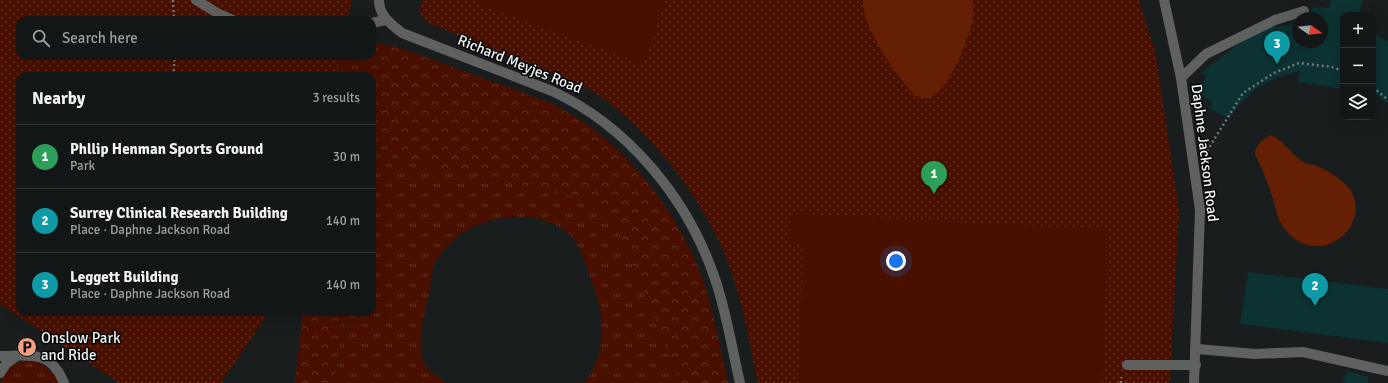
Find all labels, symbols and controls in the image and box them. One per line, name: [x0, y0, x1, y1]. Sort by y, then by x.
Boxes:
north arrow: [1292, 12, 1328, 48]
map controls: [1340, 12, 1376, 120]
button: +: [1340, 12, 1376, 48]
search box: [16, 16, 376, 60]
icon: search: [30, 27, 52, 49]
text: Search here: [62, 29, 138, 47]
street label: Richard Meyjes Road: [455, 31, 585, 97]
pin: 3: [1264, 31, 1290, 64]
button: −: [1340, 48, 1376, 84]
street label: Daphne Jackson Road: [1188, 83, 1222, 223]
button: layers: [1340, 84, 1376, 120]
text: Nearby: [32, 88, 85, 109]
text: 3 results: [312, 90, 360, 106]
text: Phllip Henman Sports Ground: [70, 140, 263, 158]
text: 1: [41, 149, 49, 165]
text: 30 m: [333, 149, 360, 165]
text: Park: [70, 158, 95, 174]
pin: 1: [921, 161, 947, 194]
text: Surrey Clinical Research Building: [70, 204, 288, 222]
text: 2: [41, 213, 49, 229]
text: 140 m: [326, 213, 360, 229]
text: Place · Daphne Jackson Road: [70, 222, 230, 238]
your location: [886, 251, 906, 271]
text: Leggett Building: [70, 268, 179, 286]
pin: 2: [1302, 273, 1328, 306]
text: 3: [41, 277, 49, 293]
text: 140 m: [326, 277, 360, 293]
text: Place · Daphne Jackson Road: [70, 286, 230, 302]
place label: Onslow Park and Ride: [41, 329, 121, 364]
parking icon: Onslow Park and Ride: [16, 336, 38, 358]

